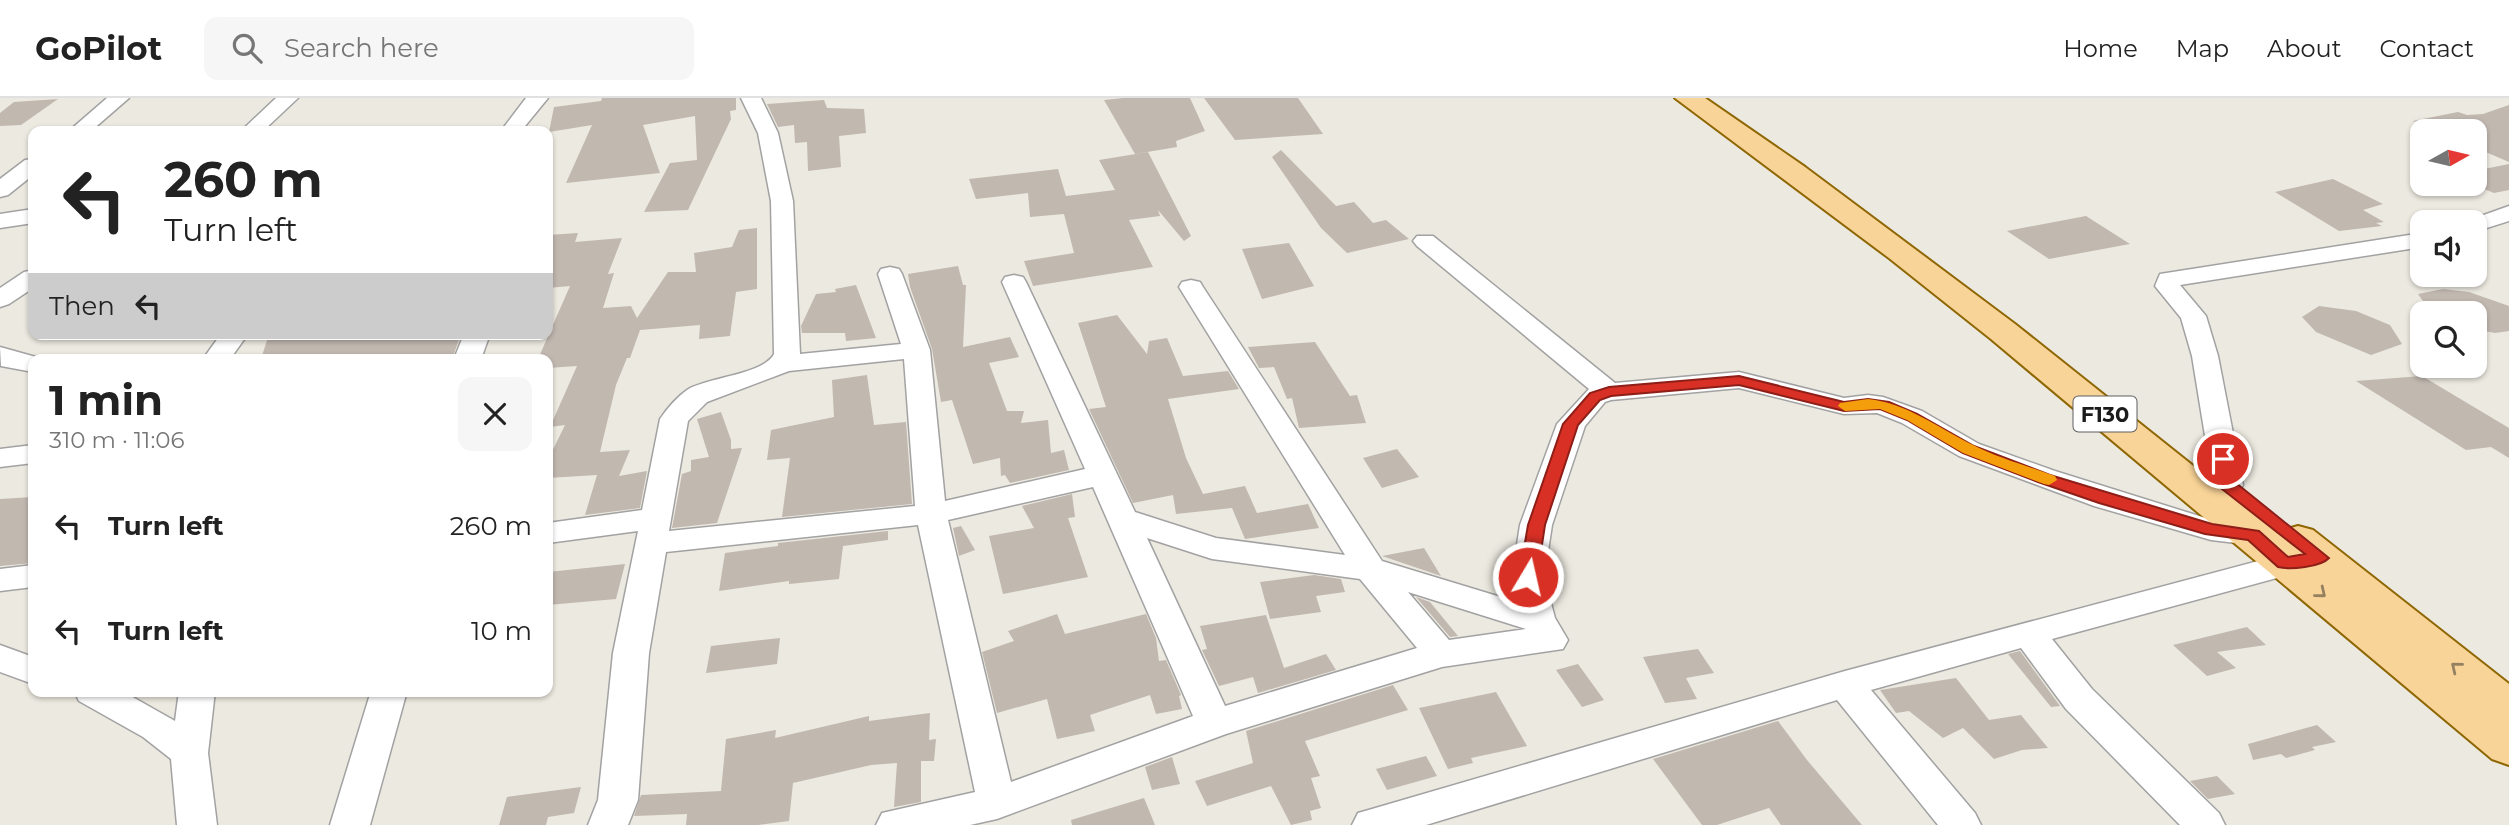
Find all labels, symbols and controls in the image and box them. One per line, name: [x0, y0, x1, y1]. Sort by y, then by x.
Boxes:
search box: [204, 17, 694, 80]
text: GoPilot: [35, 28, 162, 68]
icon: search: [228, 29, 266, 67]
text: Search here: [284, 32, 439, 64]
text: Home: [2063, 34, 2138, 63]
text: Map: [2176, 34, 2229, 63]
text: About: [2267, 34, 2341, 63]
text: Contact: [2379, 34, 2474, 63]
north arrow: [2410, 119, 2487, 196]
map controls: [2410, 119, 2487, 378]
text: 260 m: [164, 150, 323, 209]
icon: left: [49, 154, 140, 245]
text: Turn left: [164, 210, 298, 249]
button: sound: [2410, 210, 2487, 287]
icon: left: [129, 287, 167, 325]
text: Then: [49, 290, 115, 322]
button: search: [2410, 301, 2487, 378]
text: 1 min: [49, 374, 163, 426]
button: close: [458, 377, 532, 451]
road number: F130: [2074, 396, 2136, 432]
text: 310 m · 11:06: [49, 426, 185, 454]
pin: [2193, 429, 2253, 489]
icon: arrive: [2204, 440, 2242, 478]
icon: left: [49, 507, 87, 545]
text: Turn left: [108, 510, 224, 542]
text: 260 m: [450, 510, 532, 542]
position arrow: [1491, 540, 1565, 614]
one-way arrow: [2313, 584, 2325, 597]
icon: left: [49, 612, 87, 650]
text: Turn left: [108, 615, 224, 647]
text: 10 m: [471, 615, 532, 647]
one-way arrow: [2451, 663, 2464, 675]

